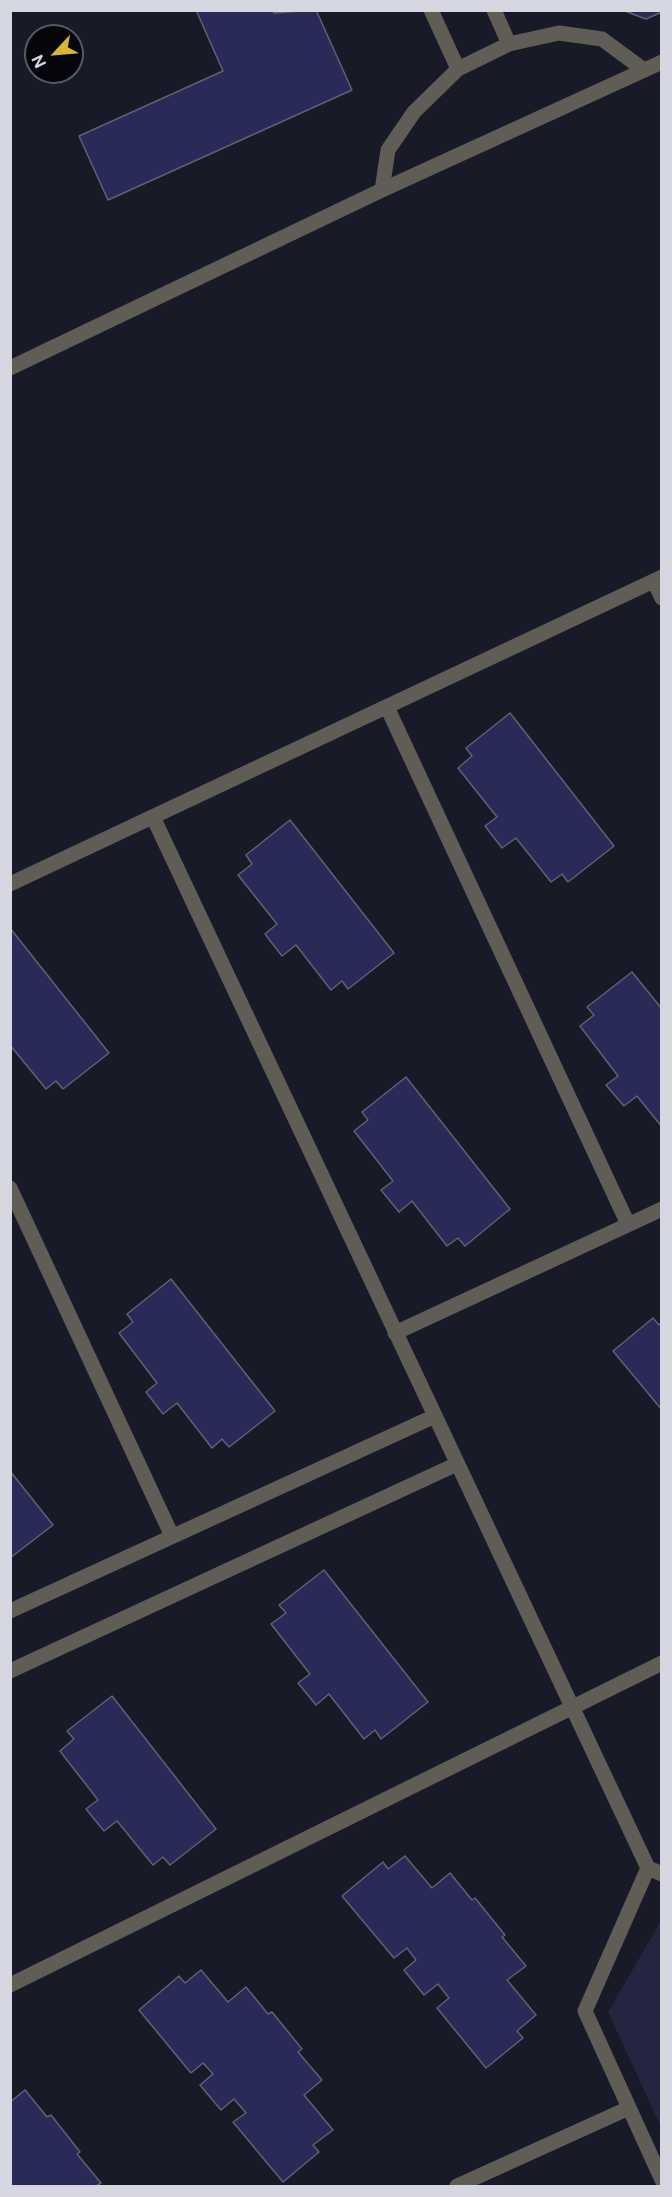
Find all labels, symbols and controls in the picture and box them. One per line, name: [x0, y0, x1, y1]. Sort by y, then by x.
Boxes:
north arrow: [24, 24, 84, 84]
text: N: [28, 51, 50, 71]

